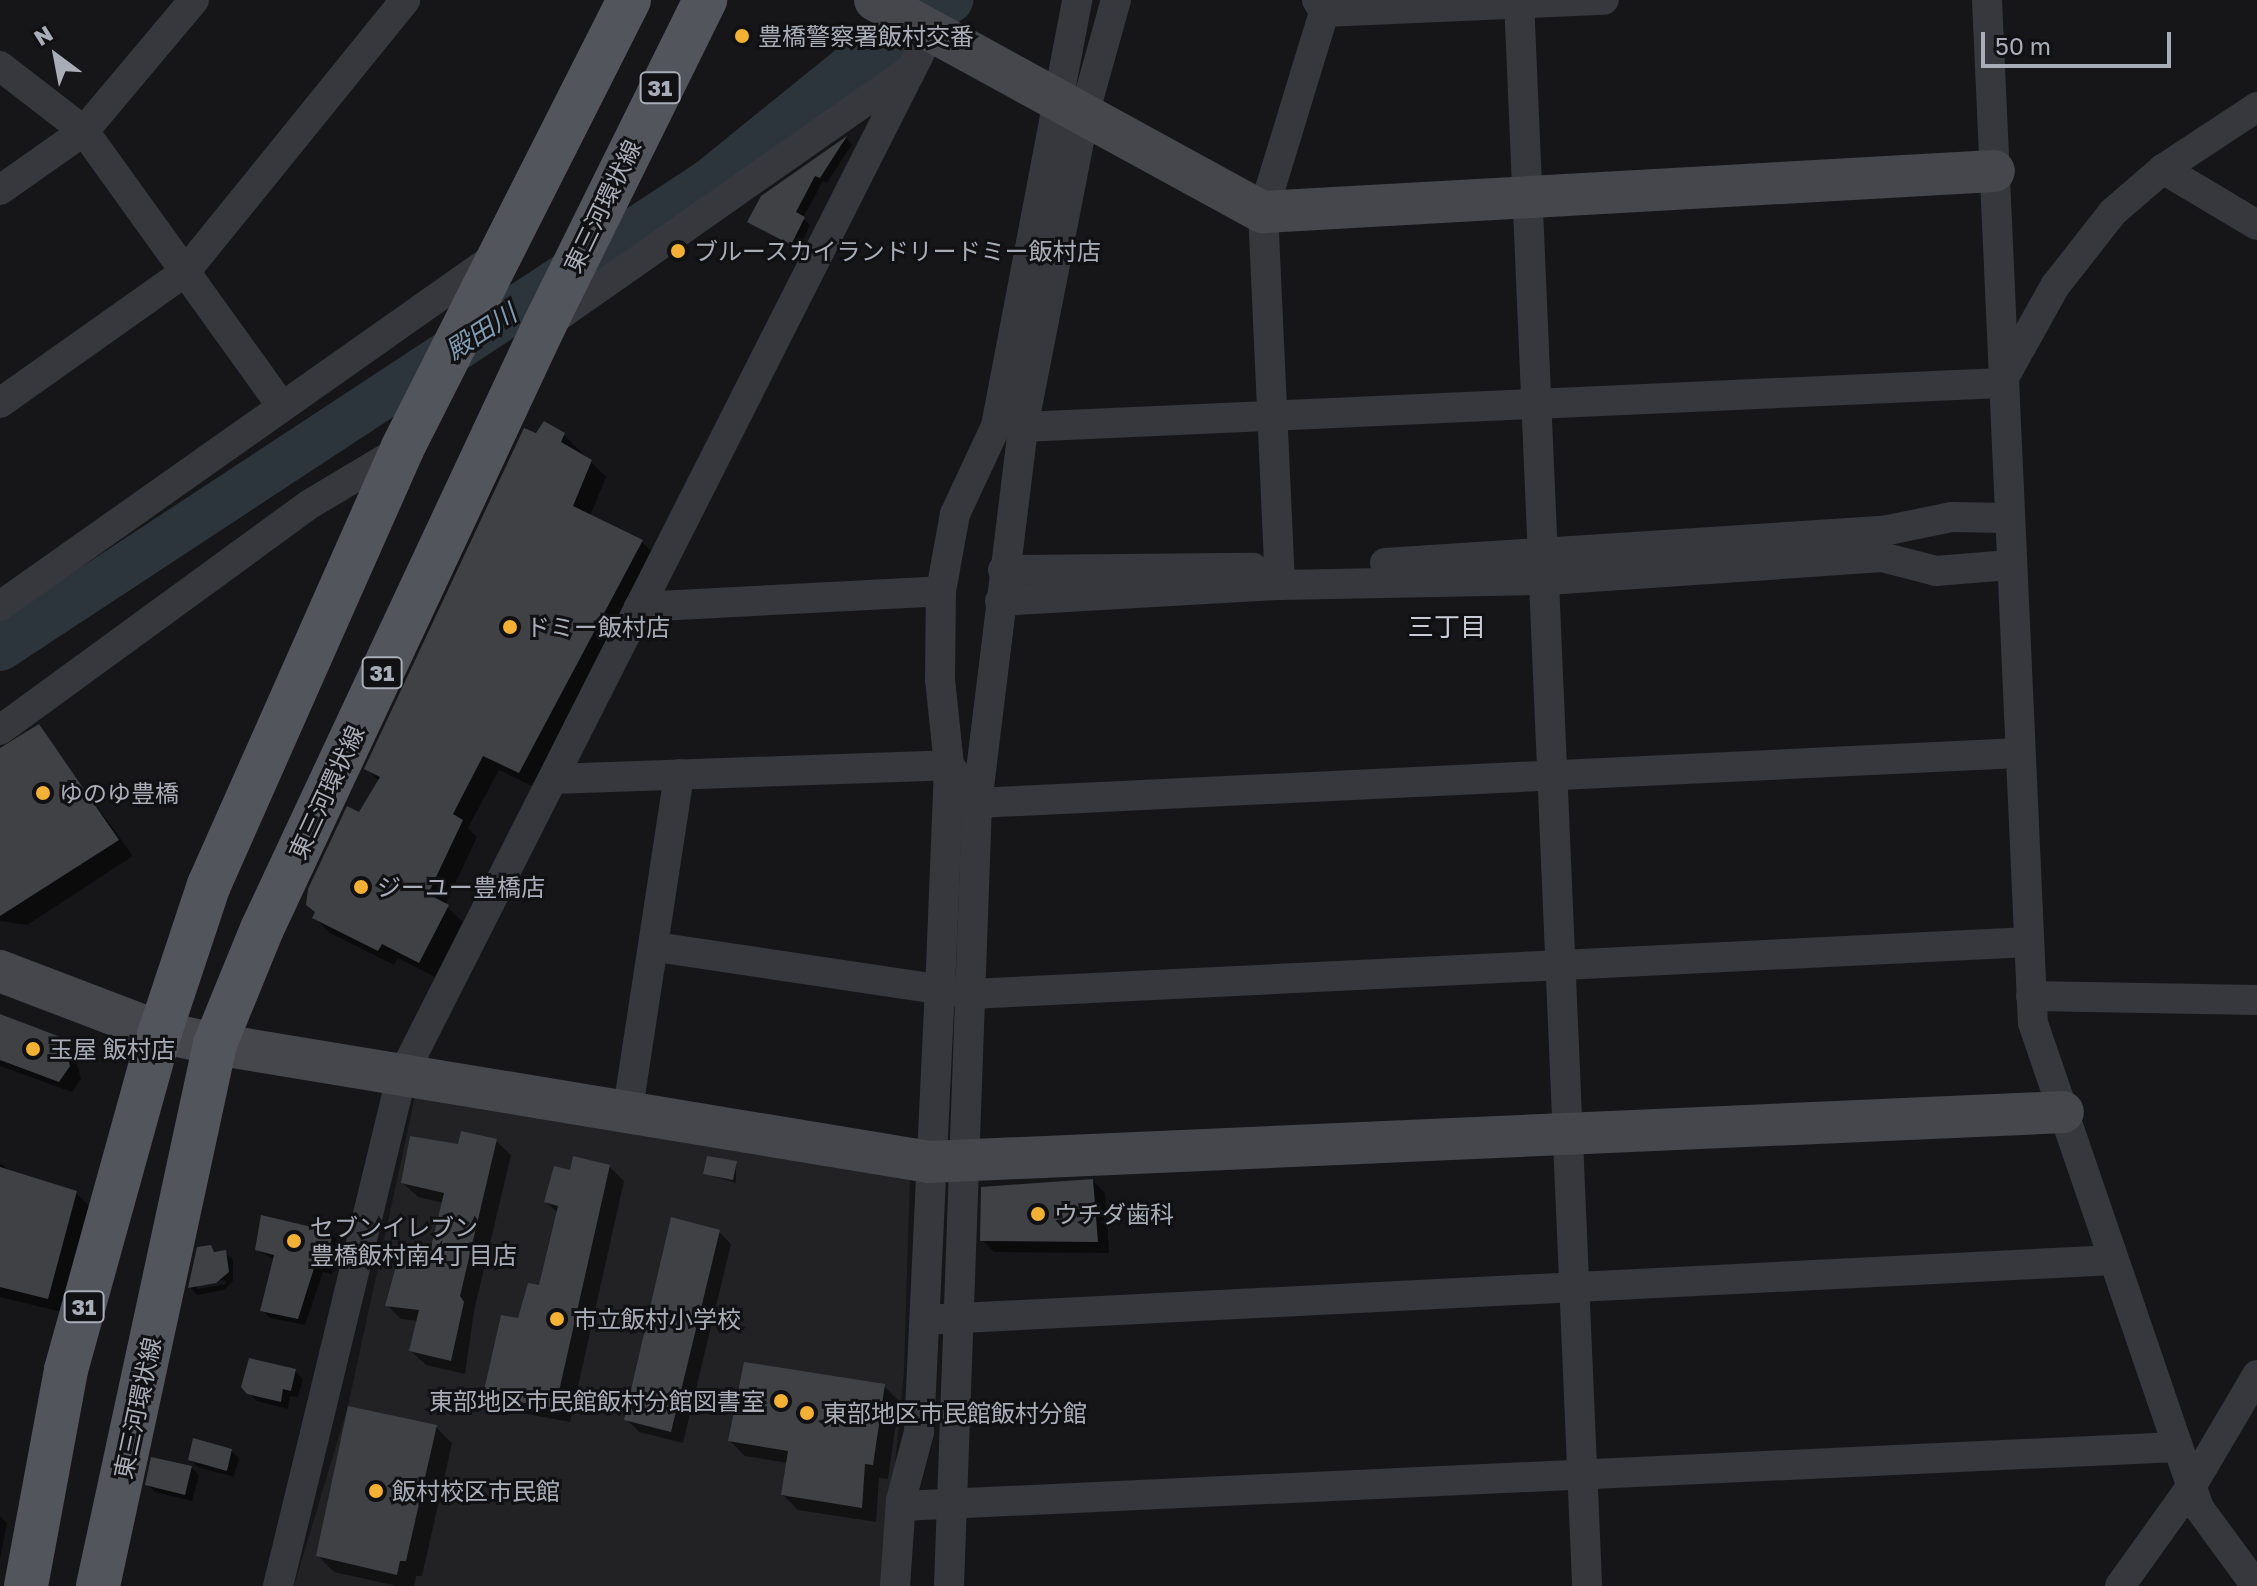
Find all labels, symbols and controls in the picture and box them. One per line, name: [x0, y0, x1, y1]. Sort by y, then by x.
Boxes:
north arrow: [16, 16, 96, 96]
scale bar: [1985, 16, 2175, 66]
text: N: [29, 19, 57, 51]
place label: 豊橋警察署飯村交番: [758, 22, 974, 50]
marker: 豊橋警察署飯村交番: [733, 27, 751, 45]
text: 50 m: [1995, 31, 2051, 60]
road number: 31: [638, 70, 682, 106]
street label: 東三河環状線: [557, 135, 647, 277]
place label: ブルースカイランドリードミー飯村店: [694, 237, 1102, 265]
marker: ブルースカイランドリードミー飯村店: [669, 242, 687, 260]
water label: 殿田川: [440, 298, 522, 366]
district label: 三丁目: [1408, 611, 1486, 643]
place label: ドミー飯村店: [526, 613, 670, 641]
marker: ドミー飯村店: [501, 618, 519, 636]
road number: 31: [360, 655, 404, 691]
street label: 東三河環状線: [283, 721, 369, 863]
place label: ゆのゆ豊橋: [59, 779, 179, 807]
marker: ゆのゆ豊橋: [34, 784, 52, 802]
place label: ジーユー豊橋店: [377, 873, 545, 901]
marker: ジーユー豊橋店: [352, 878, 370, 896]
place label: 玉屋 飯村店: [49, 1035, 175, 1063]
marker: 玉屋 飯村店: [24, 1040, 42, 1058]
place label: ウチダ歯科: [1054, 1200, 1174, 1228]
marker: ウチダ歯科: [1029, 1205, 1047, 1223]
place label: セブンイレブン 豊橋飯村南4丁目店: [310, 1213, 517, 1269]
marker: セブンイレブン 豊橋飯村南4丁目店: [285, 1232, 303, 1250]
road number: 31: [62, 1289, 106, 1325]
place label: 市立飯村小学校: [573, 1305, 741, 1333]
marker: 市立飯村小学校: [548, 1310, 566, 1328]
street label: 東三河環状線: [108, 1335, 166, 1481]
place label: 東部地区市民館飯村分館図書室: [429, 1387, 765, 1415]
marker: 東部地区市民館飯村分館図書室: [772, 1392, 790, 1410]
place label: 東部地区市民館飯村分館: [823, 1399, 1087, 1427]
marker: 東部地区市民館飯村分館: [798, 1404, 816, 1422]
place label: 飯村校区市民館: [392, 1477, 560, 1505]
marker: 飯村校区市民館: [367, 1482, 385, 1500]

